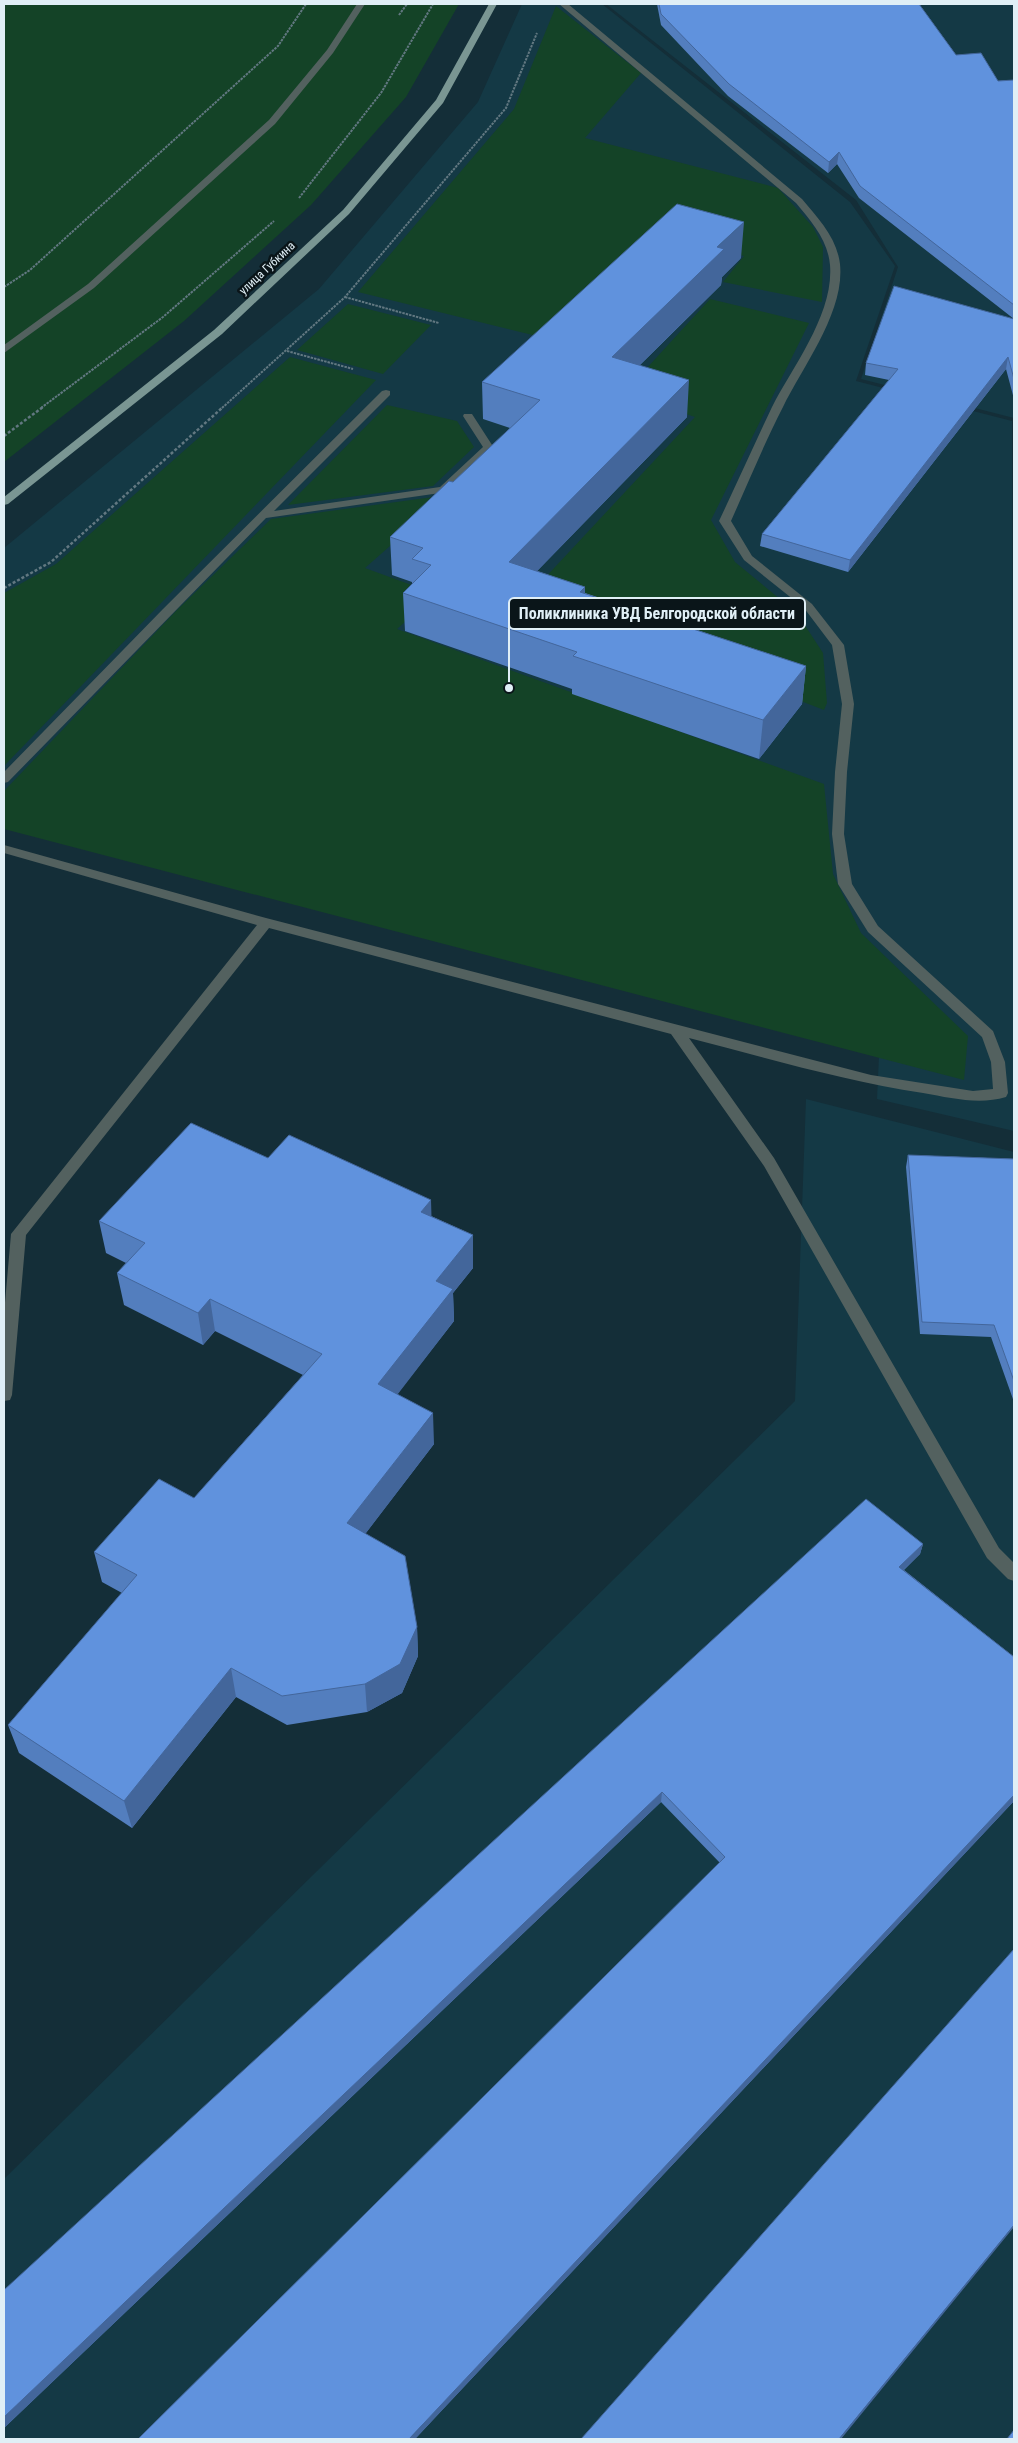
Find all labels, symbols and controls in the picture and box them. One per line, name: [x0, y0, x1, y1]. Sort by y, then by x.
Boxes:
street label: улица Губкина: [236, 238, 298, 297]
callout: Поликлиника УВД Белгородской области: [509, 598, 805, 629]
text: Поликлиника УВД Белгородской области: [519, 604, 795, 623]

